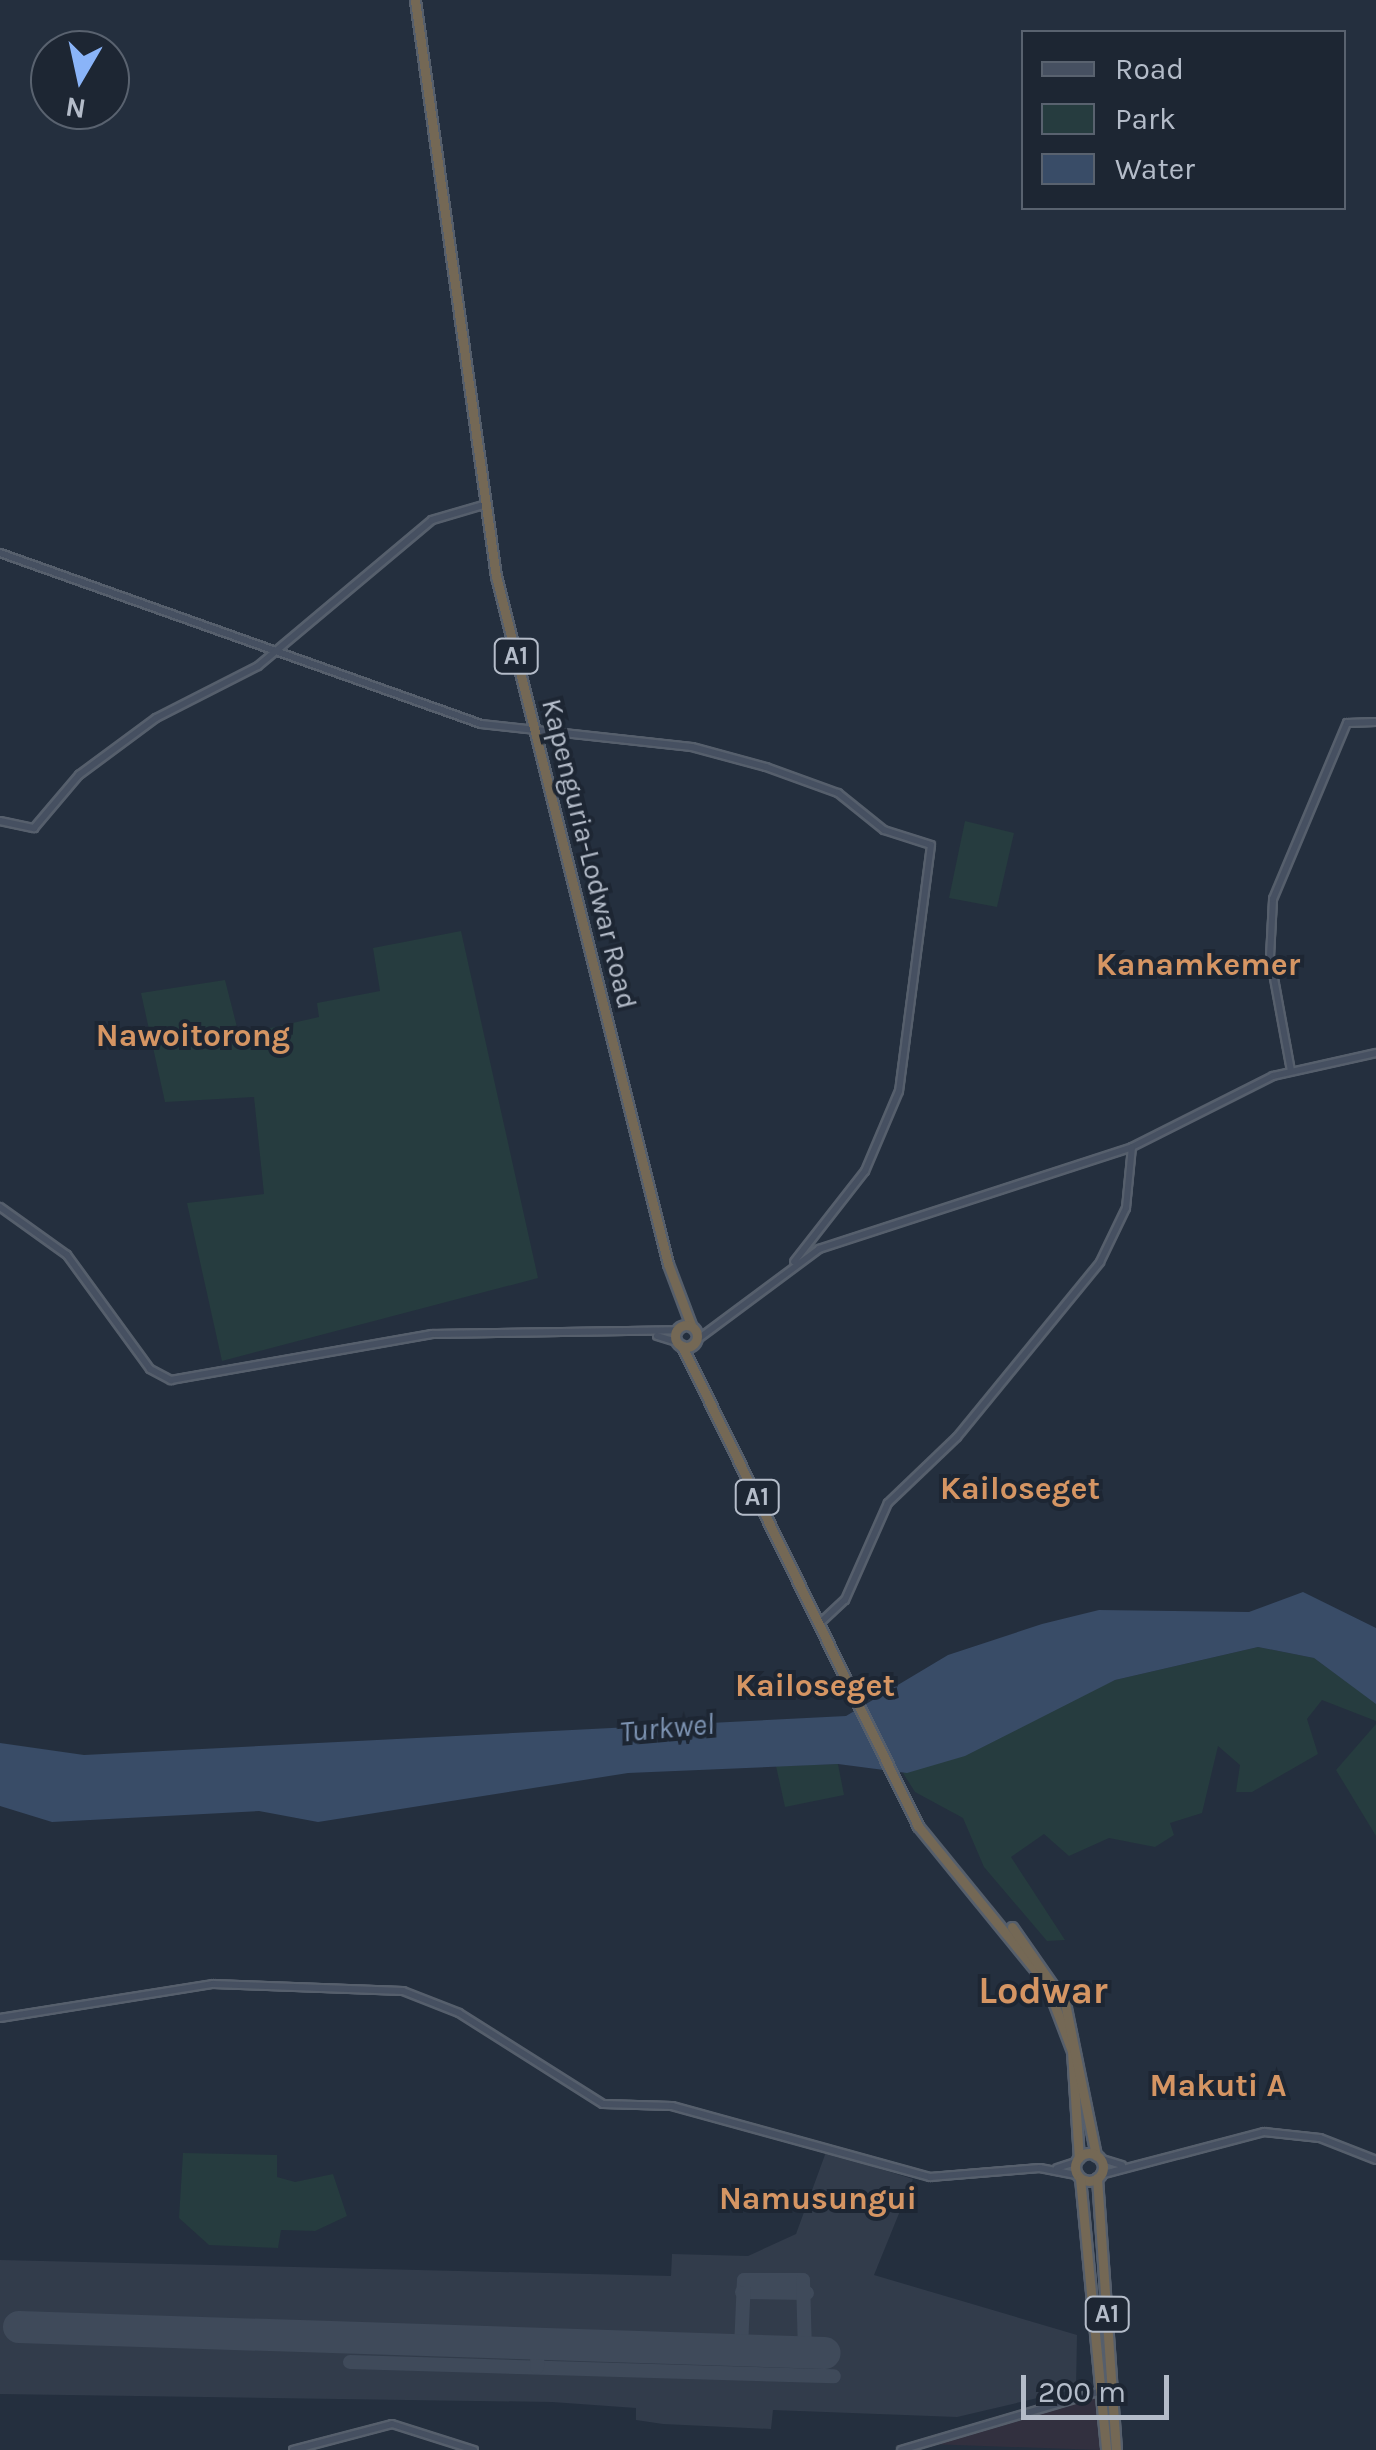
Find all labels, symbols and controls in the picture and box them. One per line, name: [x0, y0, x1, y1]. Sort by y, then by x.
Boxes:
north arrow: [30, 30, 130, 130]
legend: [1021, 30, 1346, 210]
text: Road: [1115, 51, 1184, 87]
text: N: [63, 90, 88, 126]
text: Park: [1115, 101, 1176, 137]
text: Water: [1115, 151, 1195, 187]
road number: A1: [494, 636, 538, 676]
street label: Kapenguria-Lodwar Road: [534, 695, 644, 1013]
district label: Kanamkemer: [1096, 946, 1300, 984]
district label: Nawoitorong: [96, 1017, 290, 1055]
district label: Kailoseget: [940, 1470, 1100, 1508]
road number: A1: [734, 1477, 780, 1517]
district label: Kailoseget: [735, 1667, 895, 1705]
water label: Turkwel: [618, 1706, 716, 1750]
district label: Lodwar: [978, 1968, 1108, 2014]
district label: Makuti A: [1150, 2067, 1286, 2105]
district label: Namusungui: [719, 2180, 917, 2218]
road number: A1: [1084, 2294, 1130, 2334]
scale bar: [1026, 2355, 1174, 2417]
text: 200 m: [1038, 2374, 1126, 2410]

